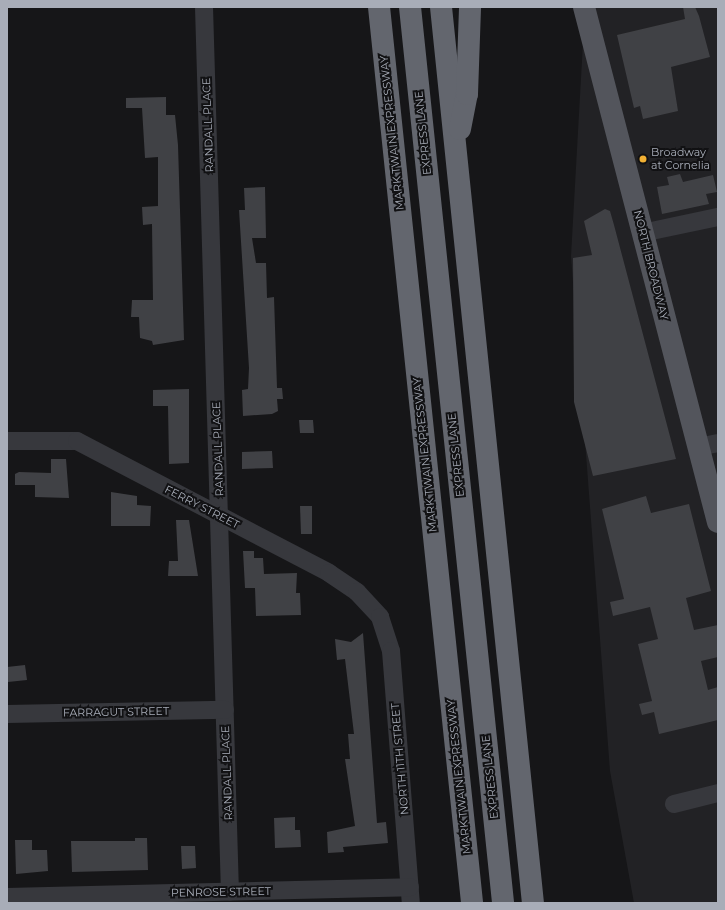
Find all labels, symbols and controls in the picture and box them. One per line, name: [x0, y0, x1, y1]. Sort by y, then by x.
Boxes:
street label: MARK TWAIN EXPRESSWAY: [377, 55, 407, 211]
street label: RANDALL PLACE: [200, 77, 216, 173]
street label: EXPRESS LANE: [412, 90, 434, 176]
place label: Broadway at Cornelia: [651, 146, 710, 172]
marker: Broadway at Cornelia: [638, 154, 648, 164]
street label: NORTH BROADWAY: [631, 209, 671, 321]
street label: MARK TWAIN EXPRESSWAY: [410, 377, 440, 533]
street label: RANDALL PLACE: [210, 401, 226, 497]
street label: EXPRESS LANE: [445, 412, 467, 498]
street label: FERRY STREET: [162, 483, 242, 531]
street label: MARK TWAIN EXPRESSWAY: [444, 699, 474, 855]
street label: NORTH 11TH STREET: [389, 703, 411, 815]
street label: FARRAGUT STREET: [63, 704, 169, 720]
street label: RANDALL PLACE: [219, 725, 235, 821]
street label: EXPRESS LANE: [479, 734, 501, 820]
street label: PENROSE STREET: [171, 885, 271, 899]

